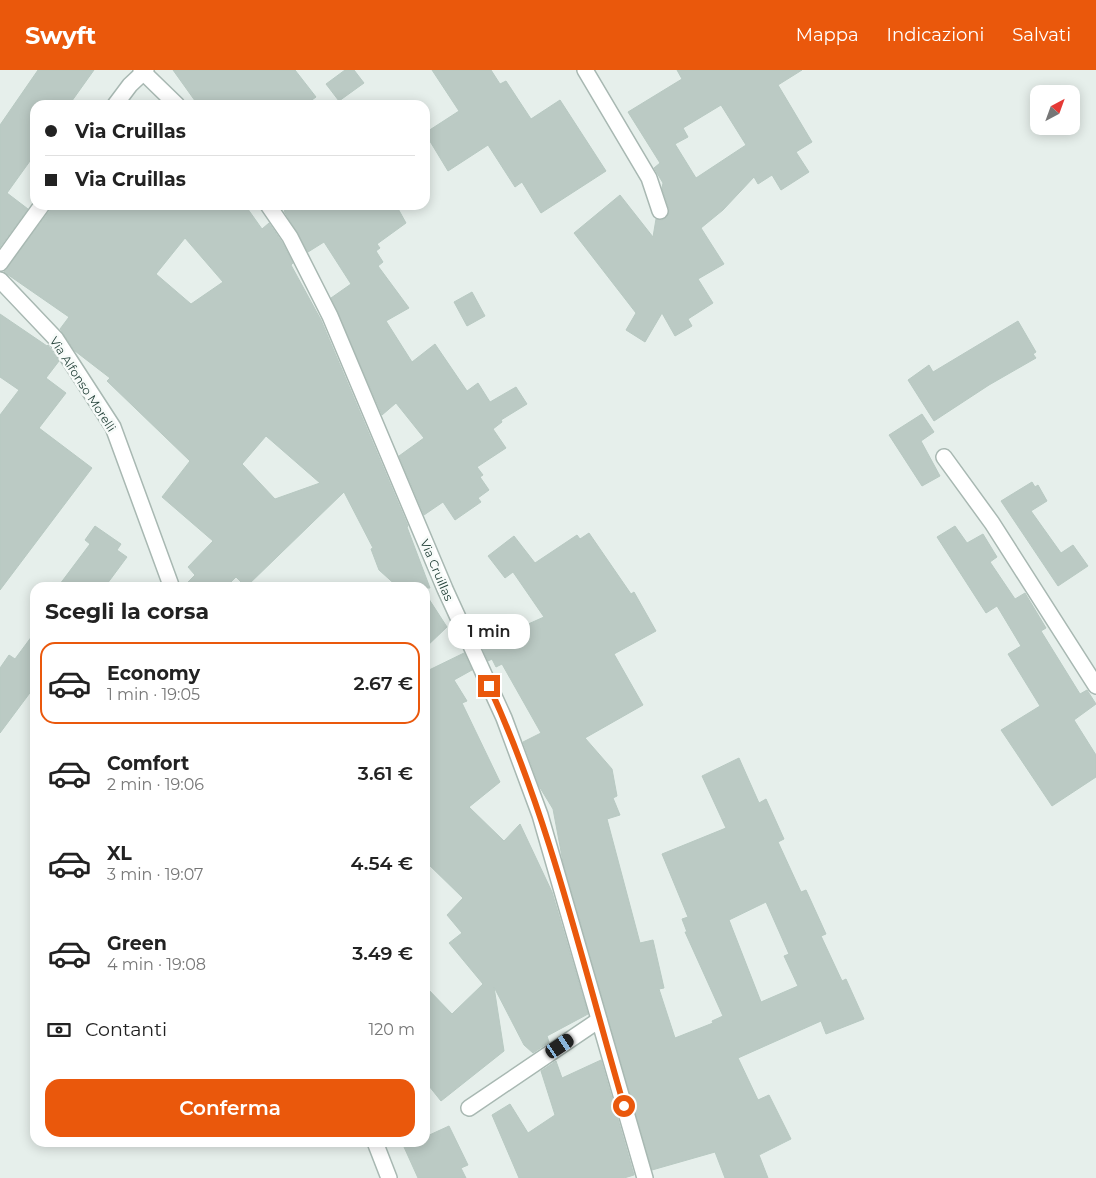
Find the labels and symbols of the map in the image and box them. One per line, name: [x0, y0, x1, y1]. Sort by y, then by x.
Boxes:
north arrow: [1030, 85, 1080, 135]
street label: Via Alfonso Morelli: [47, 334, 119, 434]
street label: Via Cruillas: [417, 537, 457, 603]
callout: 1 min: [448, 614, 530, 648]
route end: [478, 675, 500, 697]
car: [543, 1031, 576, 1061]
route start: [613, 1095, 635, 1117]

